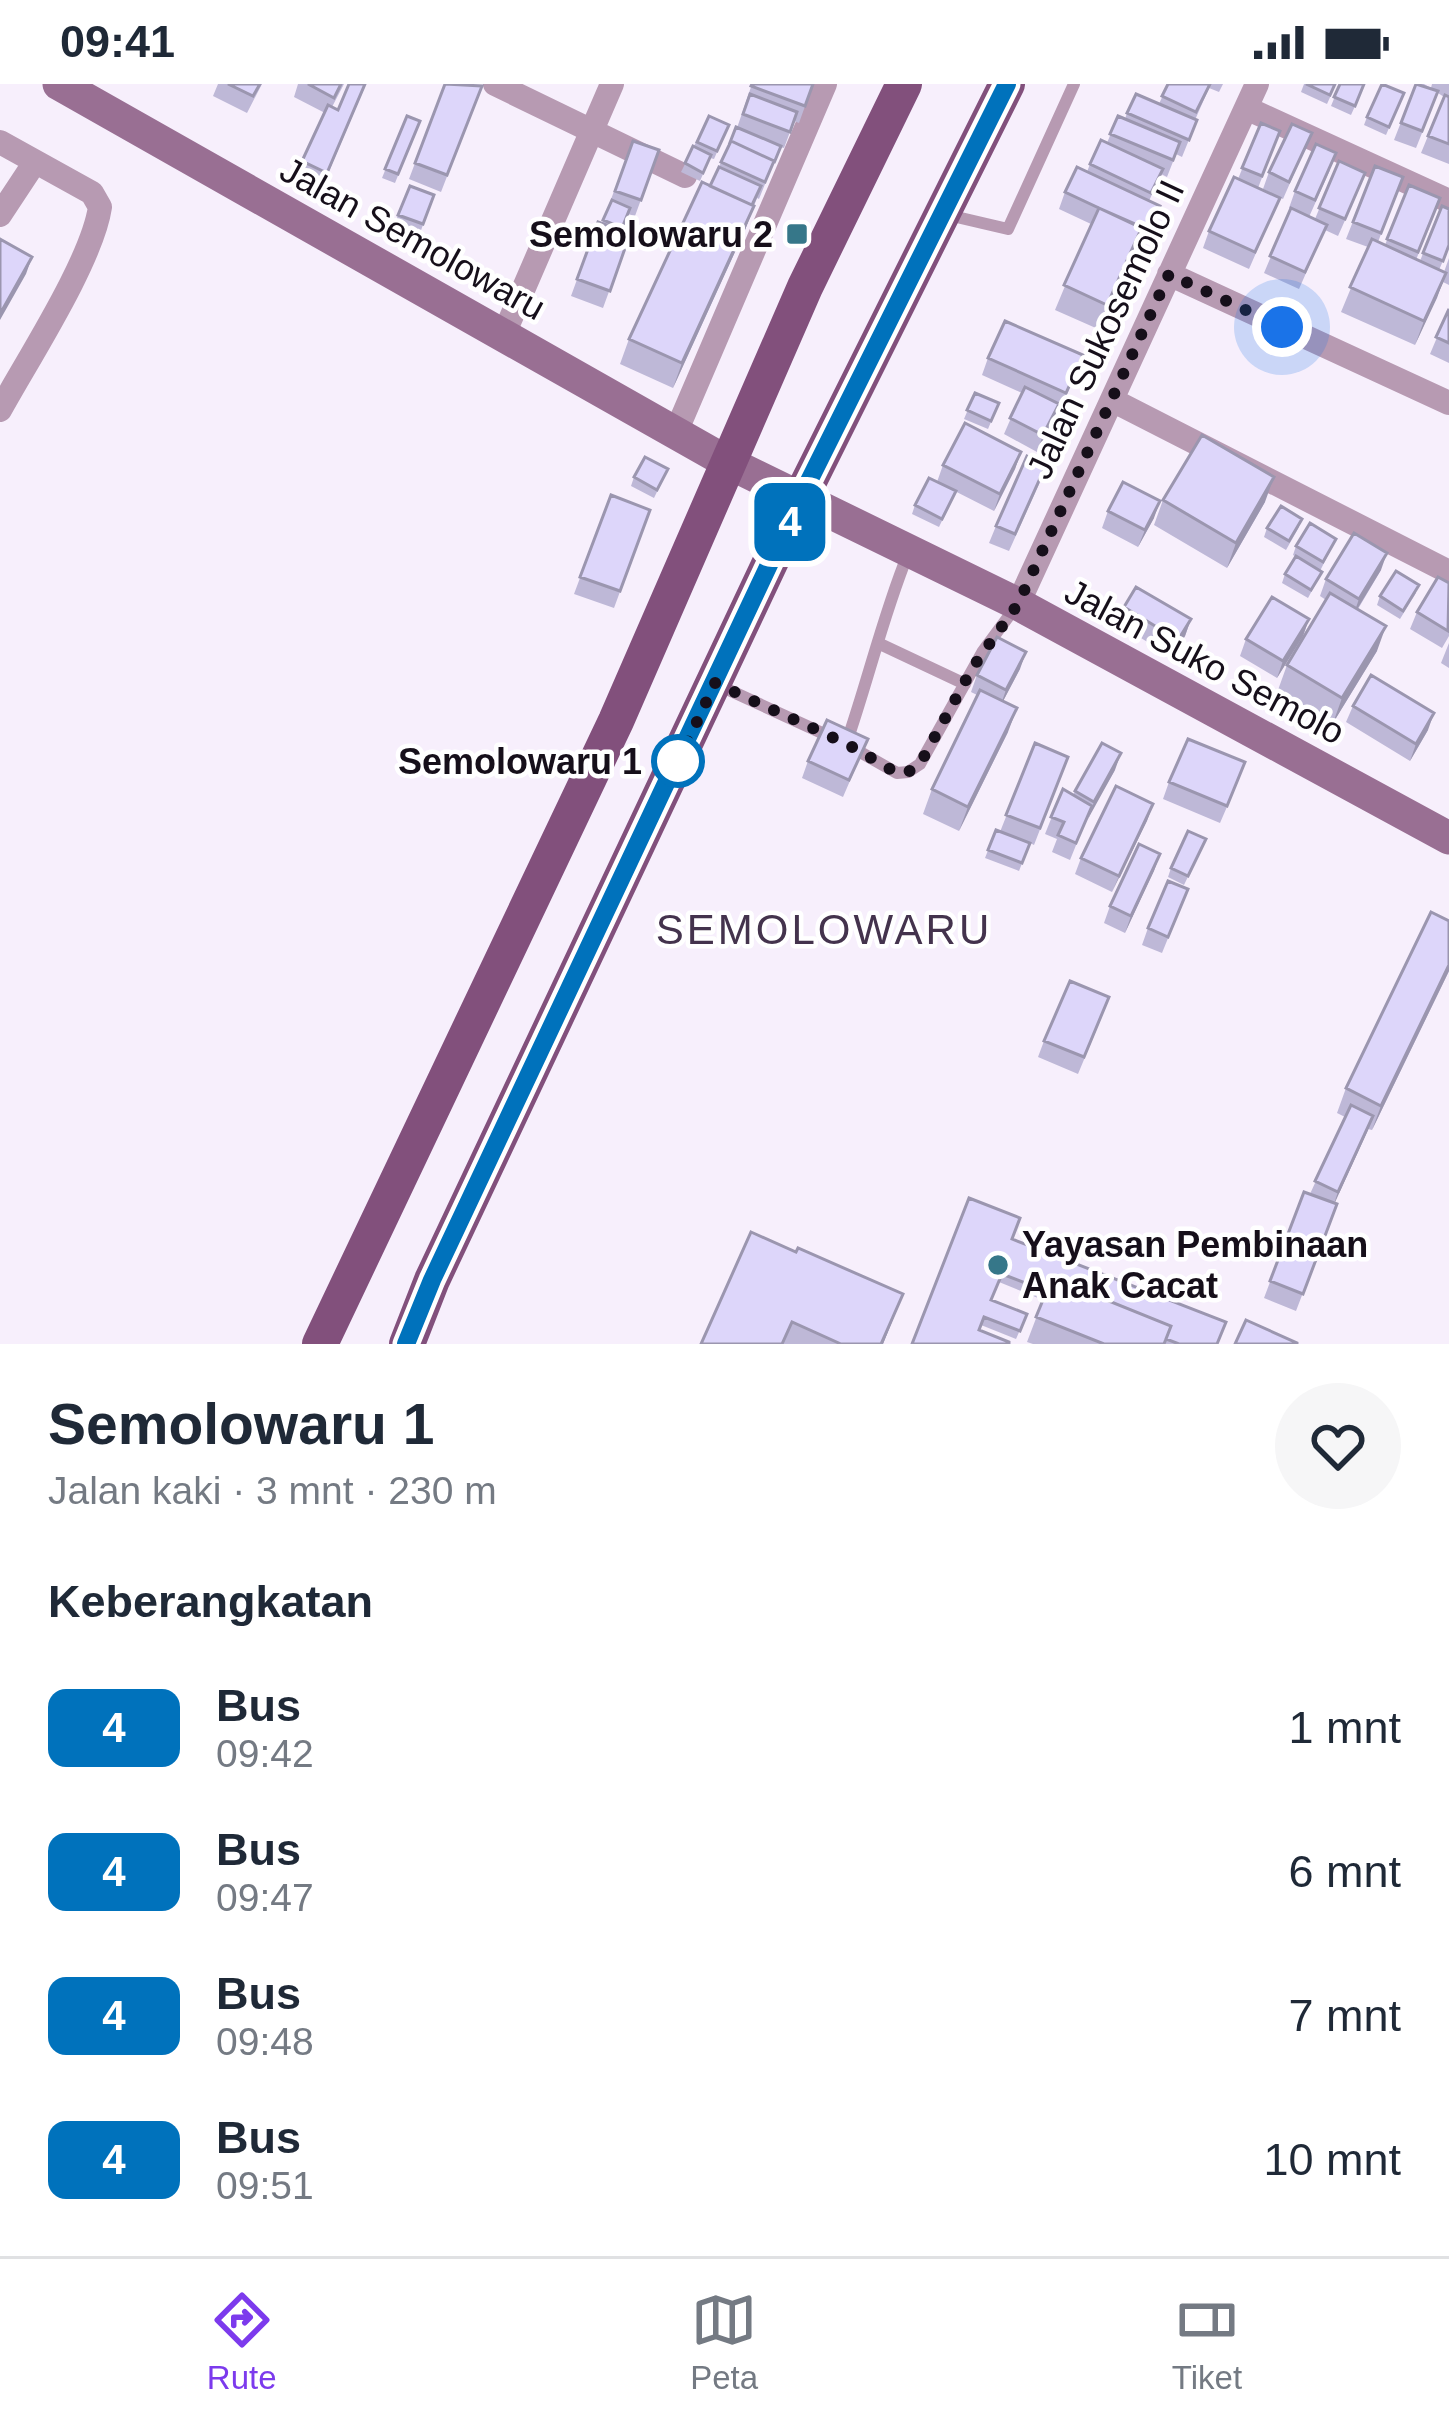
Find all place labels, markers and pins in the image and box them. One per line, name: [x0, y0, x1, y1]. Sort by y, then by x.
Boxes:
place label: Semolowaru 2: [529, 214, 773, 255]
marker: Semolowaru 2: [784, 221, 810, 247]
marker: Semolowaru 1: [653, 736, 703, 786]
place label: Semolowaru 1: [398, 741, 642, 782]
place label: Yayasan Pembinaan Anak Cacat: [1022, 1224, 1368, 1306]
marker: Yayasan Pembinaan Anak Cacat: [985, 1252, 1011, 1278]

